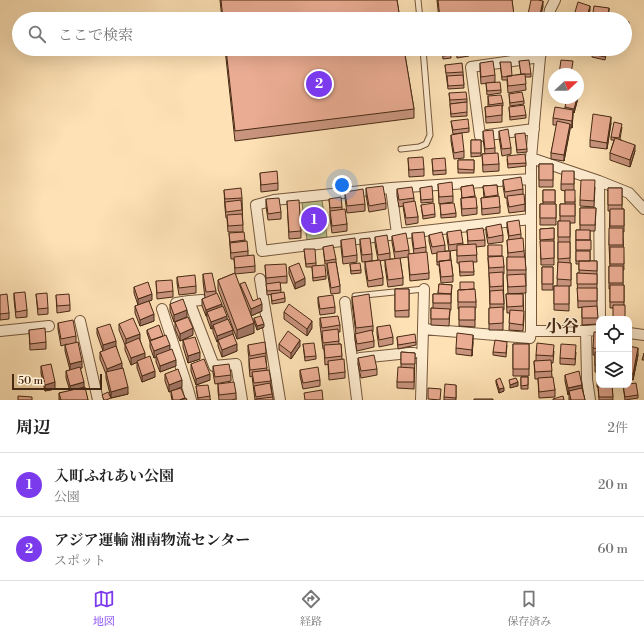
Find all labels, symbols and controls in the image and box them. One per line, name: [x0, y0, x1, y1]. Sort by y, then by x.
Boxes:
search box: [12, 12, 632, 56]
icon: search: [26, 23, 48, 45]
text: ここで検索: [58, 26, 133, 45]
north arrow: [548, 68, 584, 104]
pin: 2: [306, 69, 332, 99]
your location: [332, 175, 352, 195]
pin: 1: [301, 205, 327, 235]
district label: 小谷: [545, 316, 579, 338]
map controls: [596, 316, 632, 388]
button: locate: [596, 316, 632, 352]
button: layers: [596, 352, 632, 388]
scale bar: [12, 372, 102, 391]
text: 50 m: [18, 374, 43, 388]
text: 周辺: [16, 417, 50, 439]
text: 2件: [608, 420, 628, 436]
text: 入町ふれあい公園: [54, 467, 174, 486]
text: 1: [26, 477, 32, 493]
text: 20 m: [598, 477, 628, 493]
text: 公園: [54, 489, 80, 505]
text: アジア運輸 湘南物流センター: [54, 531, 250, 550]
text: 2: [25, 541, 33, 557]
text: 60 m: [597, 541, 628, 557]
text: スポット: [54, 553, 106, 569]
tab: 地図: [93, 588, 115, 629]
tab: 経路: [300, 588, 322, 629]
tab: 保存済み: [507, 588, 551, 629]

